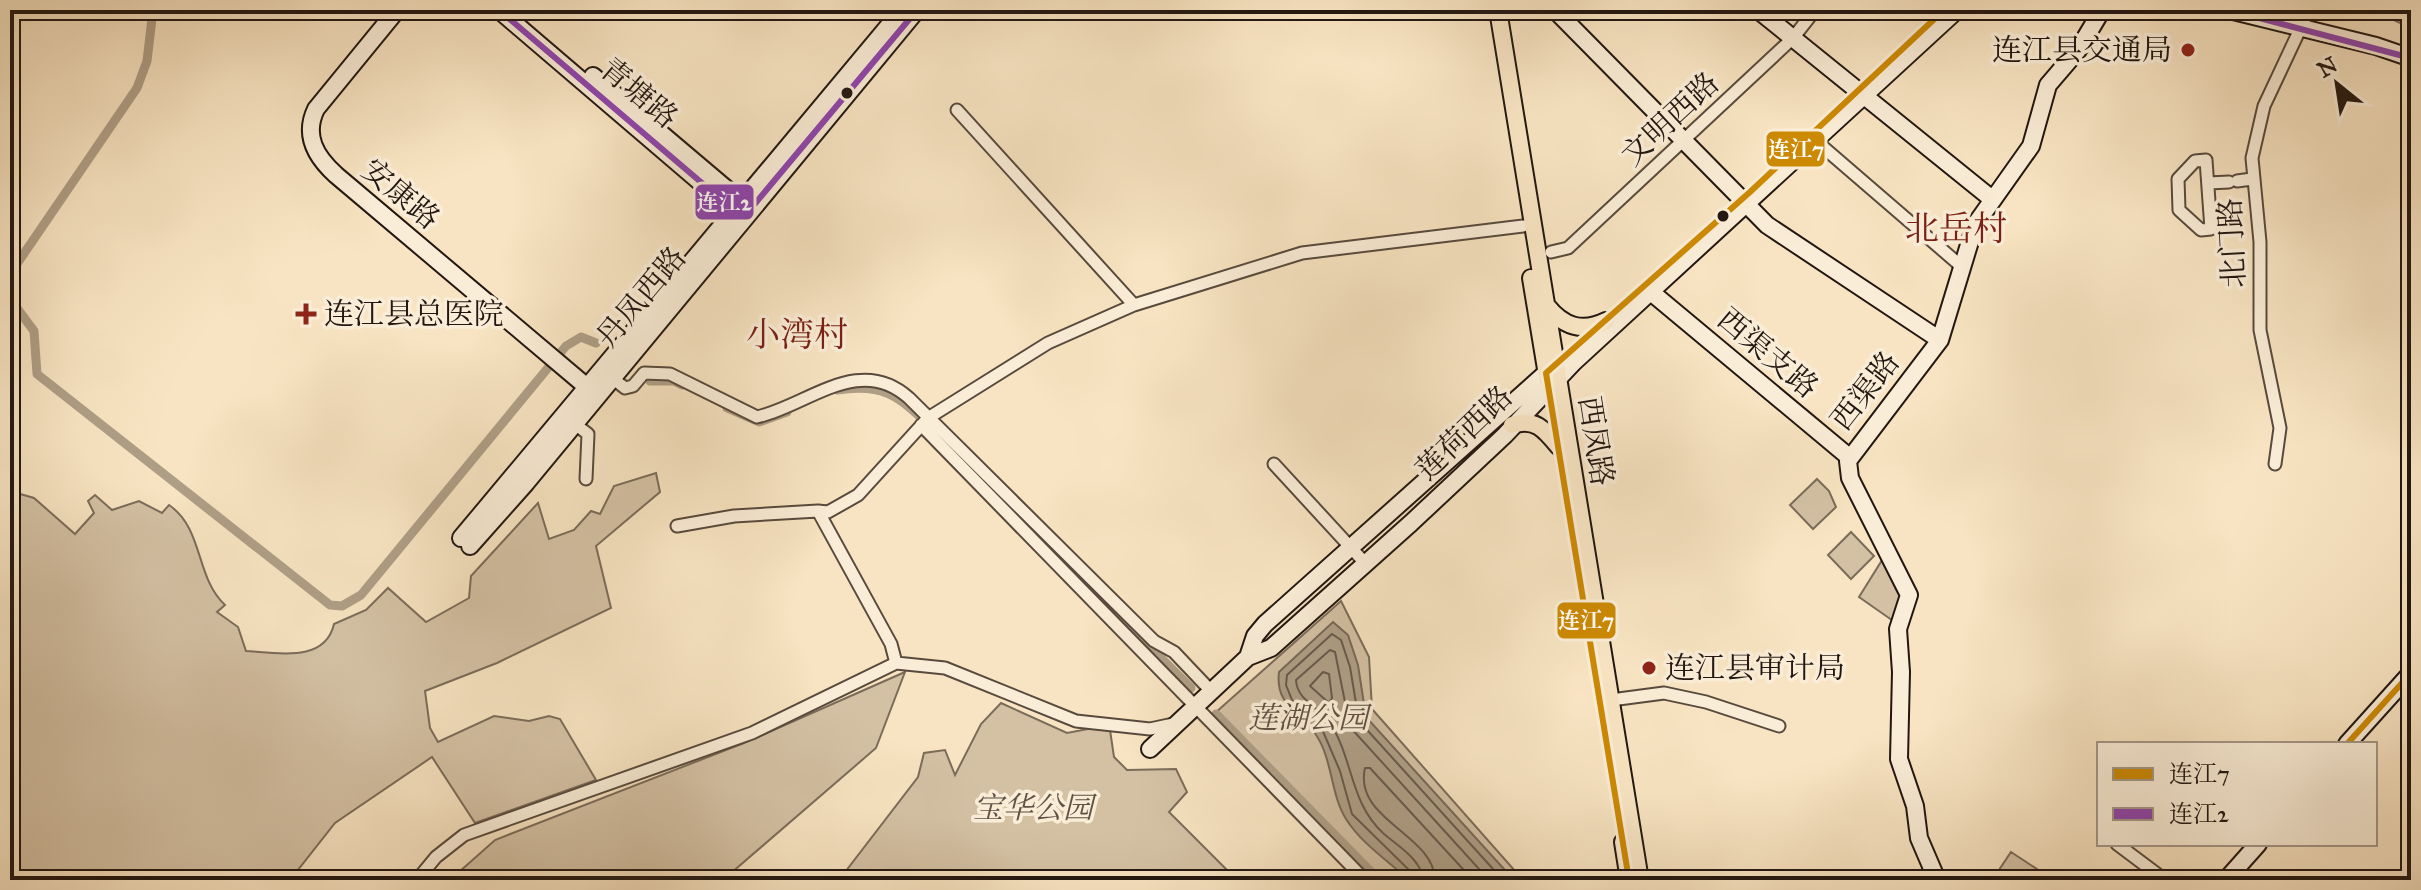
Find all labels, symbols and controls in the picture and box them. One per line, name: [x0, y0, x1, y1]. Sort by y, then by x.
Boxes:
place label: 连江县交通局: [1992, 32, 2172, 68]
marker: 连江县交通局: [2179, 41, 2197, 59]
north arrow: [2297, 44, 2377, 124]
street label: 青塘路: [593, 50, 685, 136]
text: N: [2312, 51, 2342, 83]
street label: 文明西路: [1614, 65, 1726, 173]
unlabelled marker: [839, 85, 855, 101]
line badge: 连江7: [1765, 130, 1826, 168]
text: 连江7: [1768, 136, 1824, 163]
street label: 安康路: [355, 151, 447, 237]
line badge: 连江2: [694, 183, 755, 221]
text: 连江2: [697, 189, 753, 216]
street label: 北门路: [2212, 197, 2252, 289]
unlabelled marker: [1715, 208, 1731, 224]
district label: 北岳村: [1905, 208, 2007, 249]
street label: 丹凤西路: [589, 239, 693, 355]
place label: 连江县总医院: [324, 296, 504, 332]
street label: 西渠支路: [1710, 301, 1826, 405]
marker: 连江县总医院: [295, 303, 317, 325]
district label: 小湾村: [746, 314, 848, 355]
street label: 西渠路: [1823, 344, 1907, 438]
street label: 莲荷西路: [1408, 378, 1520, 488]
street label: 西凤路: [1571, 394, 1621, 488]
line badge: 连江7: [1556, 601, 1617, 640]
text: 连江7: [1558, 607, 1614, 634]
place label: 连江县审计局: [1665, 650, 1845, 686]
marker: 连江县审计局: [1640, 659, 1658, 677]
park label: 莲湖公园: [1248, 700, 1372, 736]
legend: [2097, 742, 2377, 846]
text: 连江7: [2169, 759, 2230, 789]
park label: 宝华公园: [973, 790, 1097, 826]
text: 连江2: [2169, 799, 2229, 829]

